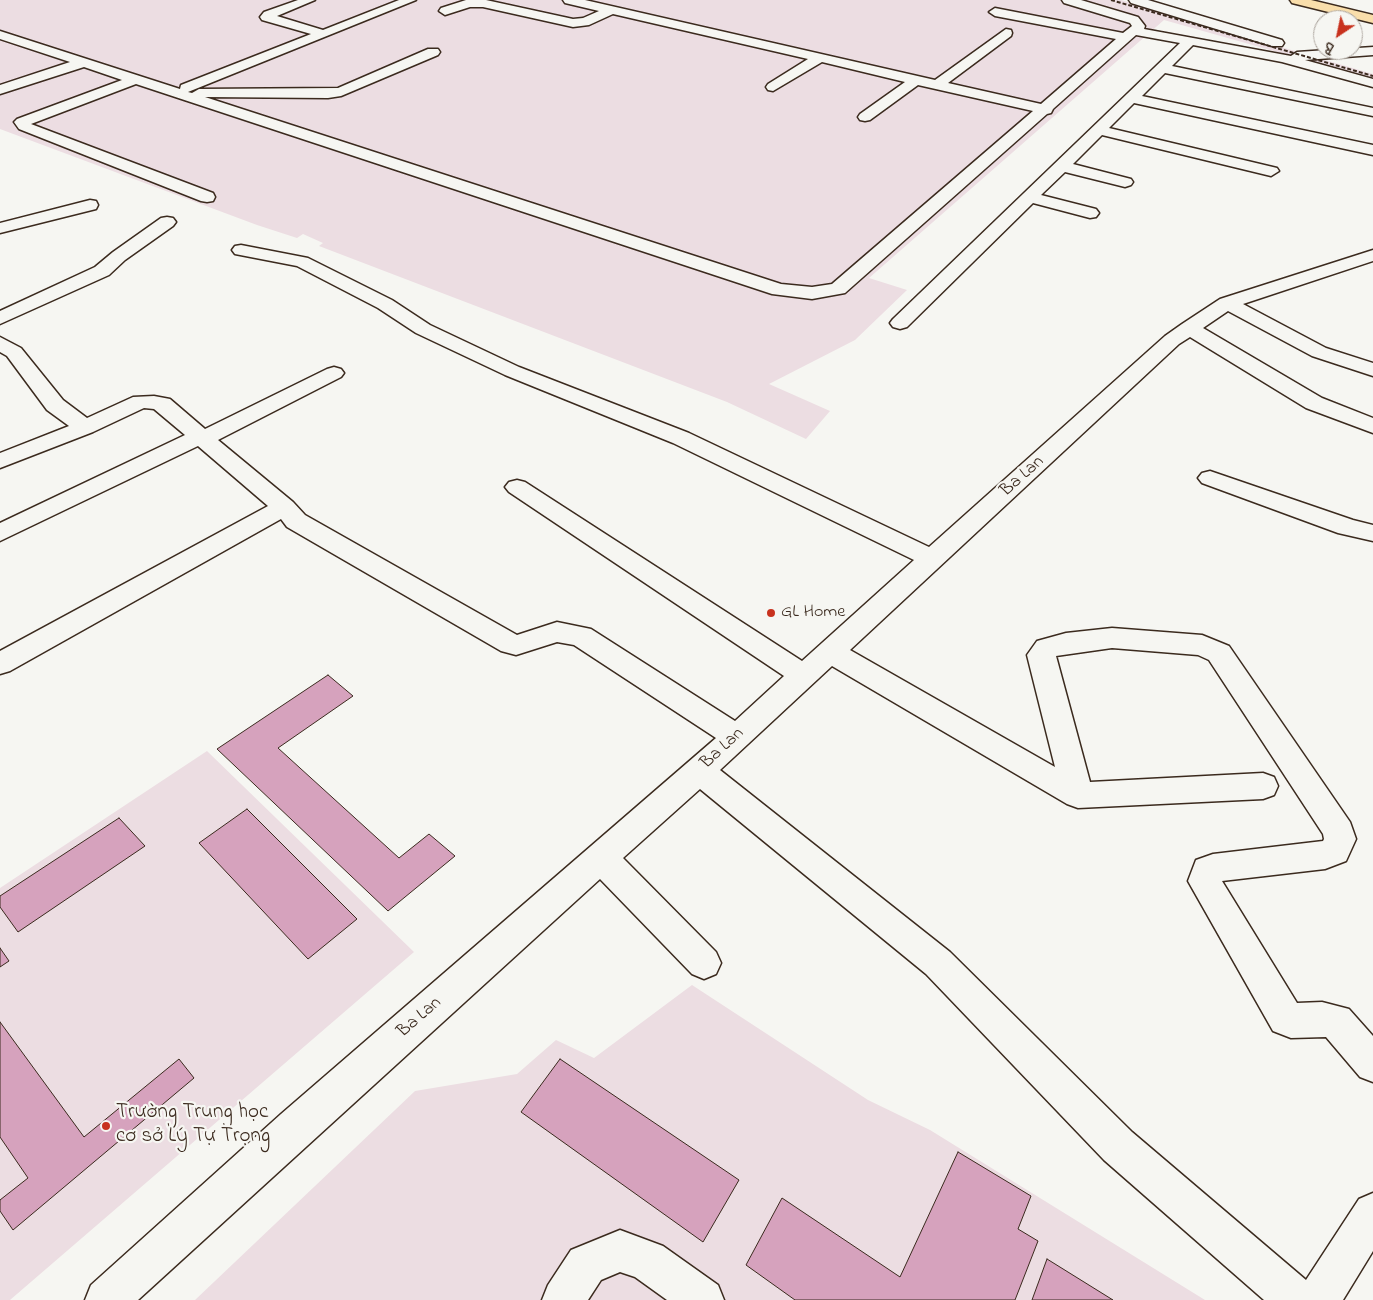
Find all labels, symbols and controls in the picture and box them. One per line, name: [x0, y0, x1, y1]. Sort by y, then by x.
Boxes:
north arrow: [1313, 10, 1363, 60]
text: B: [1320, 36, 1340, 58]
street label: Ba Lan: [997, 452, 1049, 502]
place label: GL Home: [781, 602, 845, 624]
marker: GL Home: [765, 607, 777, 619]
street label: Ba Lan: [697, 724, 749, 774]
street label: Ba Lan: [393, 993, 447, 1043]
place label: Trường Trung học cơ sở Lý Tự Trọng: [116, 1101, 270, 1151]
marker: Trường Trung học cơ sở Lý Tự Trọng: [100, 1120, 112, 1132]

